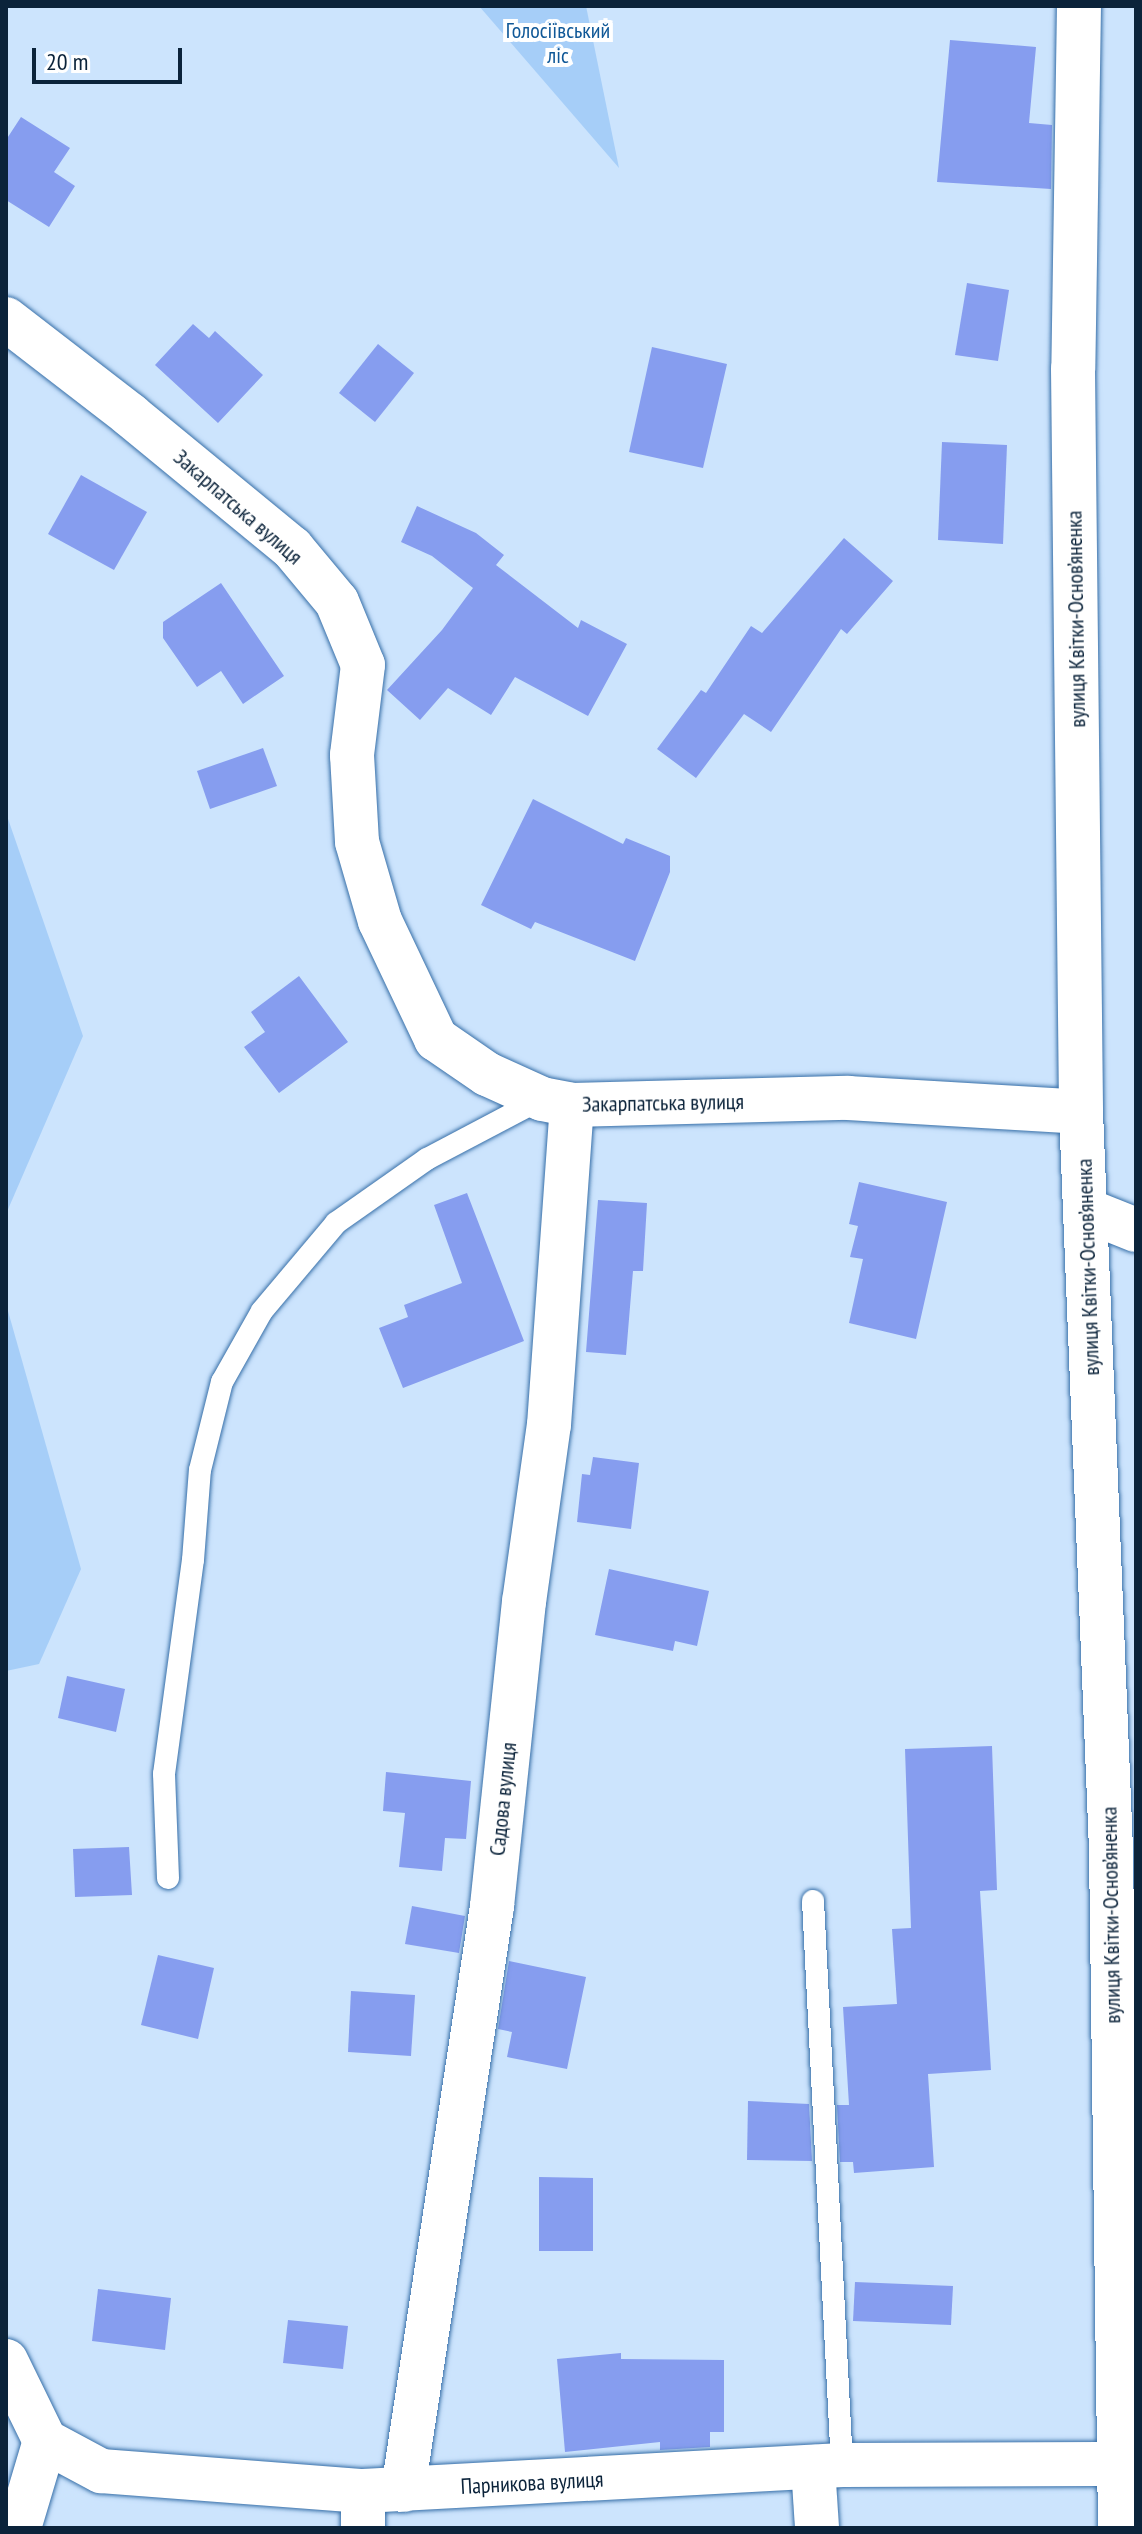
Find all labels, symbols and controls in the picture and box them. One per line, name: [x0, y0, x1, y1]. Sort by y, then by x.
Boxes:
park label: Голосіївський ліс: [506, 17, 610, 68]
scale bar: [36, 32, 186, 82]
text: 20 m: [46, 46, 88, 77]
street label: Закарпатська вулиця: [168, 444, 308, 570]
street label: вулиця Квітки-Основ’яненка: [1061, 510, 1091, 728]
street label: Закарпатська вулиця: [582, 1088, 744, 1118]
street label: вулиця Квітки-Основ’яненка: [1071, 1158, 1105, 1376]
street label: Садова вулиця: [484, 1741, 522, 1857]
street label: вулиця Квітки-Основ’яненка: [1096, 1806, 1126, 2024]
street label: Парникова вулиця: [460, 2466, 604, 2500]

